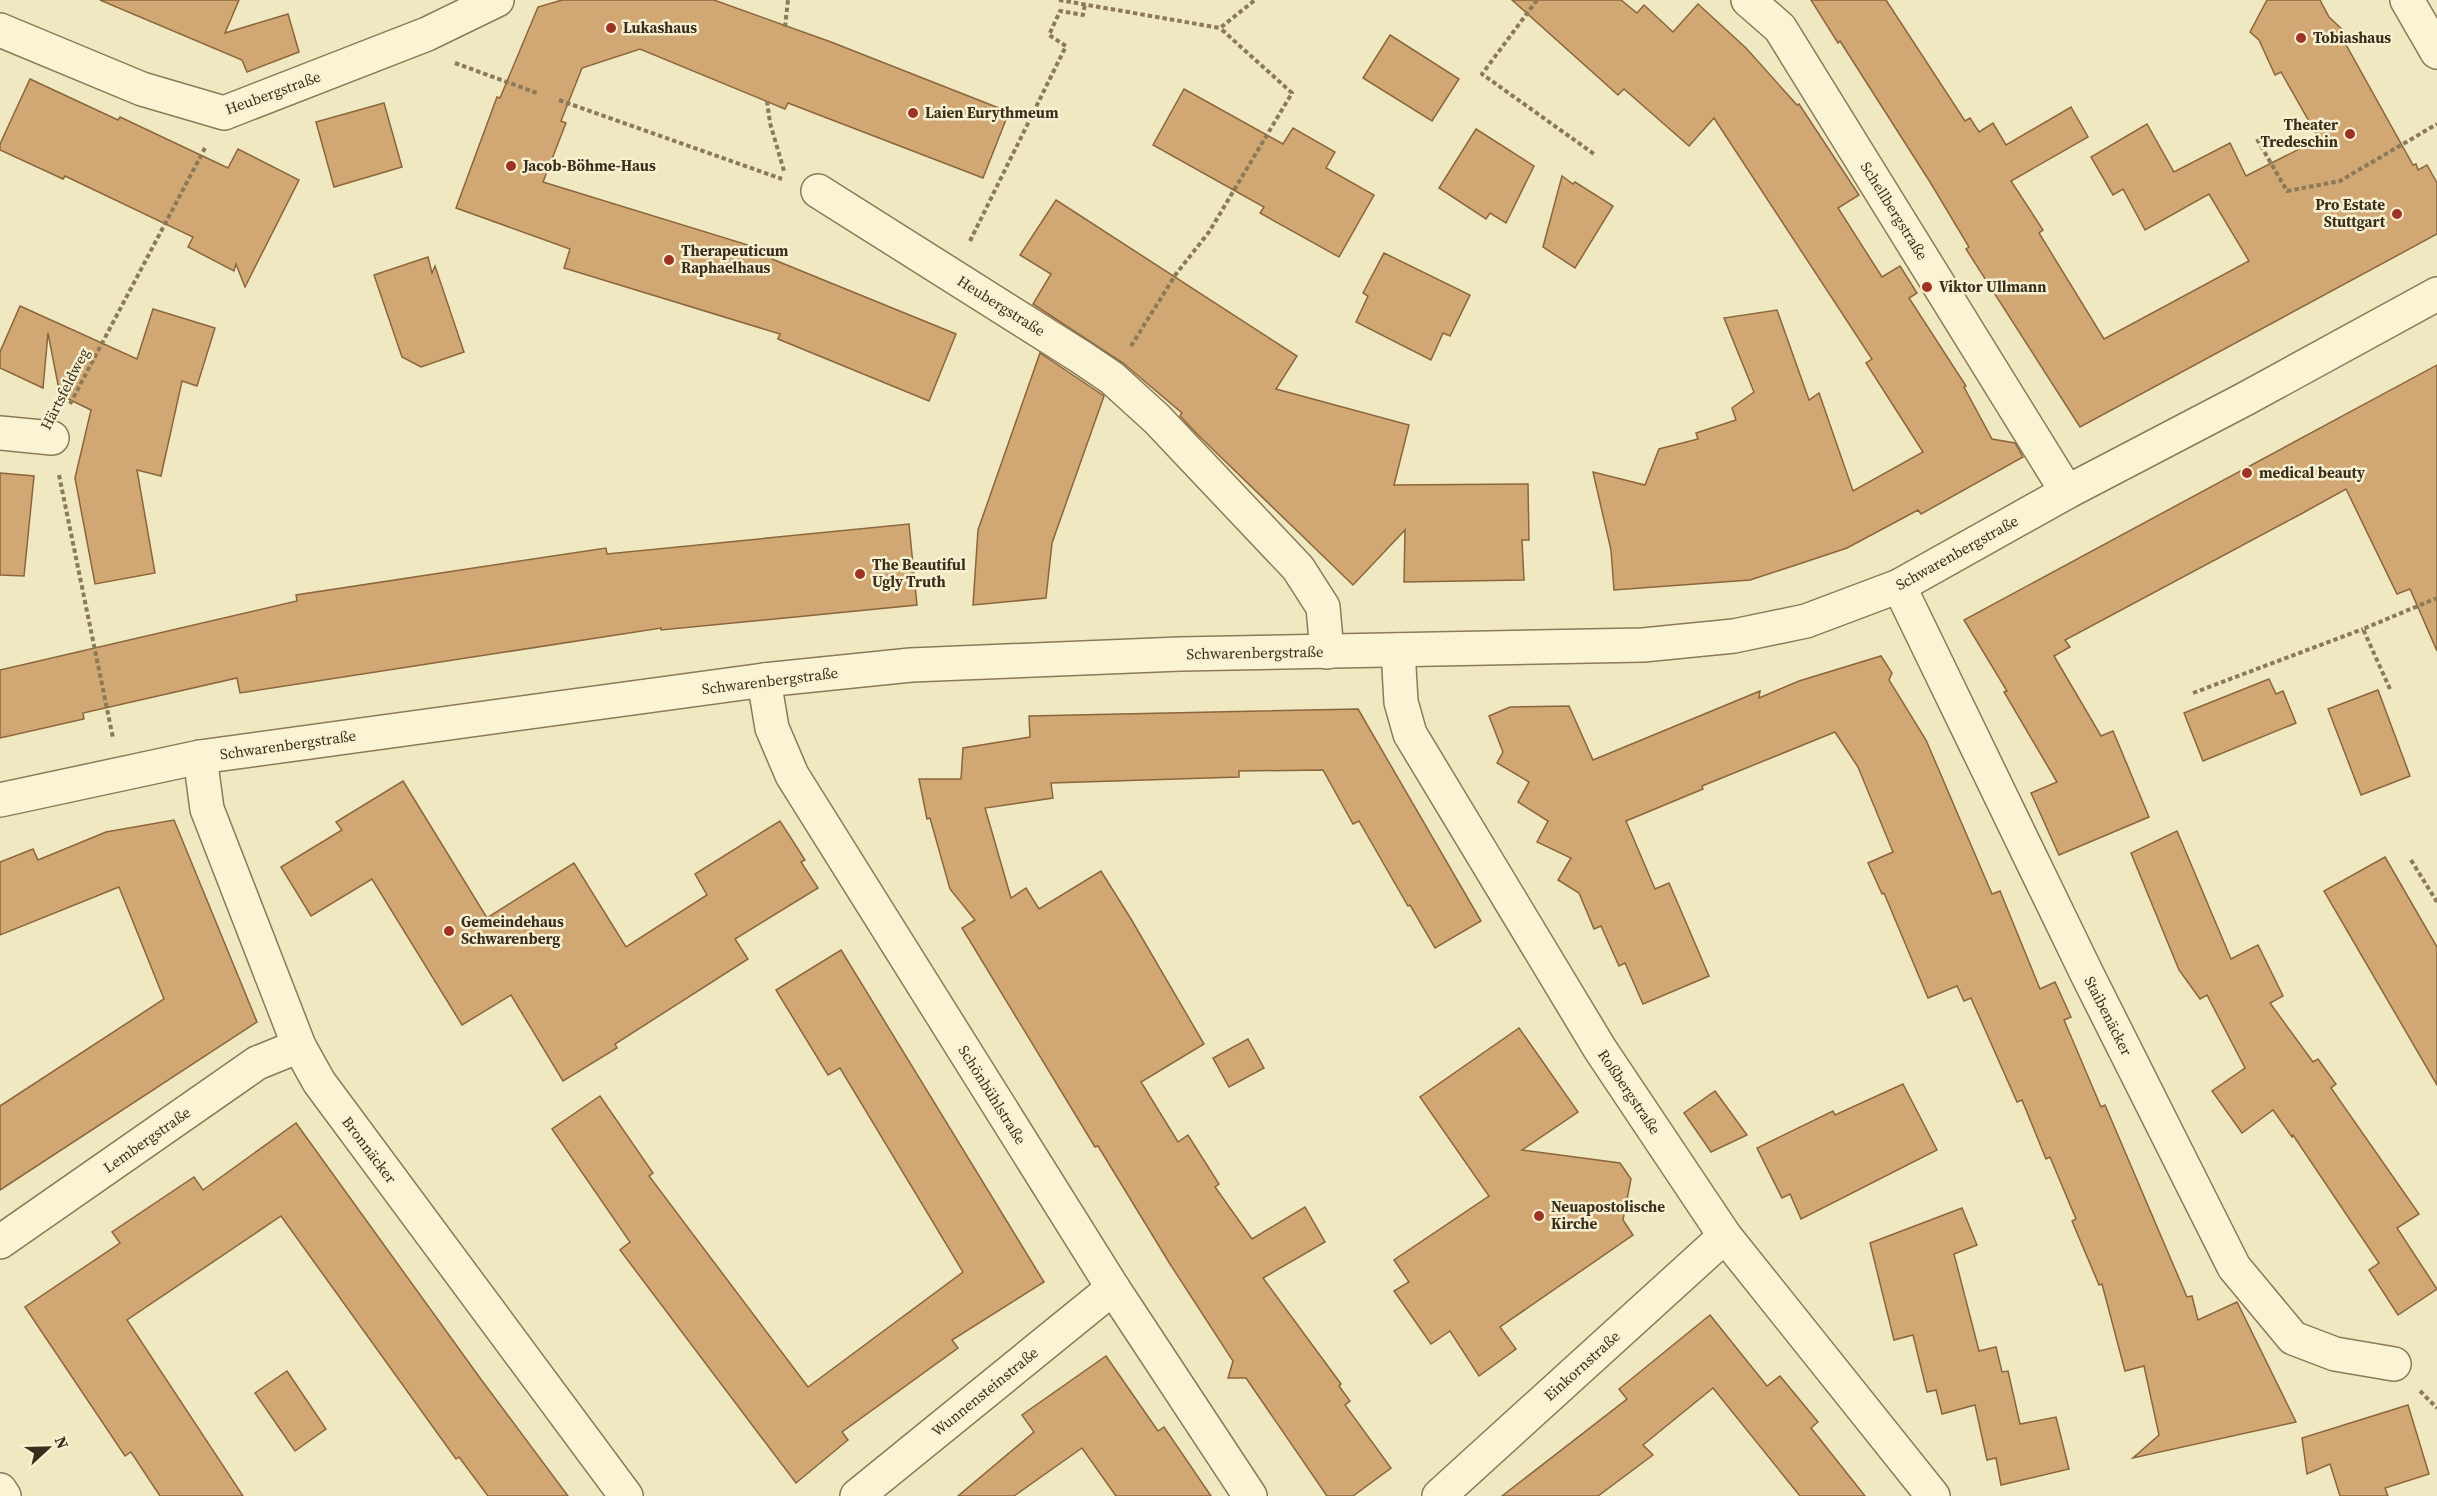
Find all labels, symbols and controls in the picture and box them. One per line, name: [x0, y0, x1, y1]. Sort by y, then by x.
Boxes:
place label: Lukashaus: [623, 17, 697, 38]
marker: Lukashaus: [604, 21, 618, 35]
place label: Tobiashaus: [2313, 27, 2391, 48]
marker: Tobiashaus: [2294, 31, 2308, 45]
street label: Heubergstraße: [222, 65, 324, 119]
place label: Laien Eurythmeum: [925, 102, 1059, 123]
marker: Laien Eurythmeum: [906, 106, 920, 120]
place label: Theater Tredeschin: [2260, 114, 2338, 152]
marker: Theater Tredeschin: [2343, 127, 2357, 141]
place label: Jacob-Böhme-Haus: [522, 155, 656, 176]
street label: Schellbergstraße: [1856, 158, 1933, 264]
marker: Jacob-Böhme-Haus: [504, 159, 518, 173]
place label: Pro Estate Stuttgart: [2315, 194, 2386, 232]
marker: Pro Estate Stuttgart: [2390, 207, 2404, 221]
place label: Therapeuticum Raphaelhaus: [681, 240, 789, 278]
marker: Therapeuticum Raphaelhaus: [662, 253, 676, 267]
street label: Heubergstraße: [953, 270, 1049, 341]
place label: Viktor Ullmann: [1939, 276, 2047, 297]
marker: Viktor Ullmann: [1920, 280, 1934, 294]
street label: Härtsfeldweg: [35, 344, 94, 433]
place label: medical beauty: [2259, 462, 2365, 483]
marker: medical beauty: [2240, 466, 2254, 480]
street label: Schwarenbergstraße: [1892, 510, 2022, 595]
place label: The Beautiful Ugly Truth: [872, 554, 966, 592]
marker: The Beautiful Ugly Truth: [853, 567, 867, 581]
street label: Schwarenbergstraße: [1186, 641, 1324, 664]
street label: Schwarenbergstraße: [701, 662, 840, 699]
street label: Schwarenbergstraße: [219, 725, 358, 764]
place label: Gemeindehaus Schwarenberg: [461, 911, 564, 949]
marker: Gemeindehaus Schwarenberg: [442, 924, 456, 938]
street label: Staibenäcker: [2079, 972, 2138, 1060]
street label: Schönbühlstraße: [953, 1041, 1032, 1149]
street label: Roßbergstraße: [1593, 1045, 1666, 1139]
street label: Lembergstraße: [99, 1102, 195, 1177]
street label: Bronnäcker: [337, 1112, 402, 1188]
place label: Neuapostolische Kirche: [1551, 1196, 1665, 1234]
marker: Neuapostolische Kirche: [1532, 1209, 1546, 1223]
street label: Einkornstraße: [1539, 1326, 1625, 1406]
street label: Wunnensteinstraße: [927, 1342, 1043, 1441]
north arrow: [18, 1418, 78, 1478]
text: N: [50, 1433, 74, 1452]

